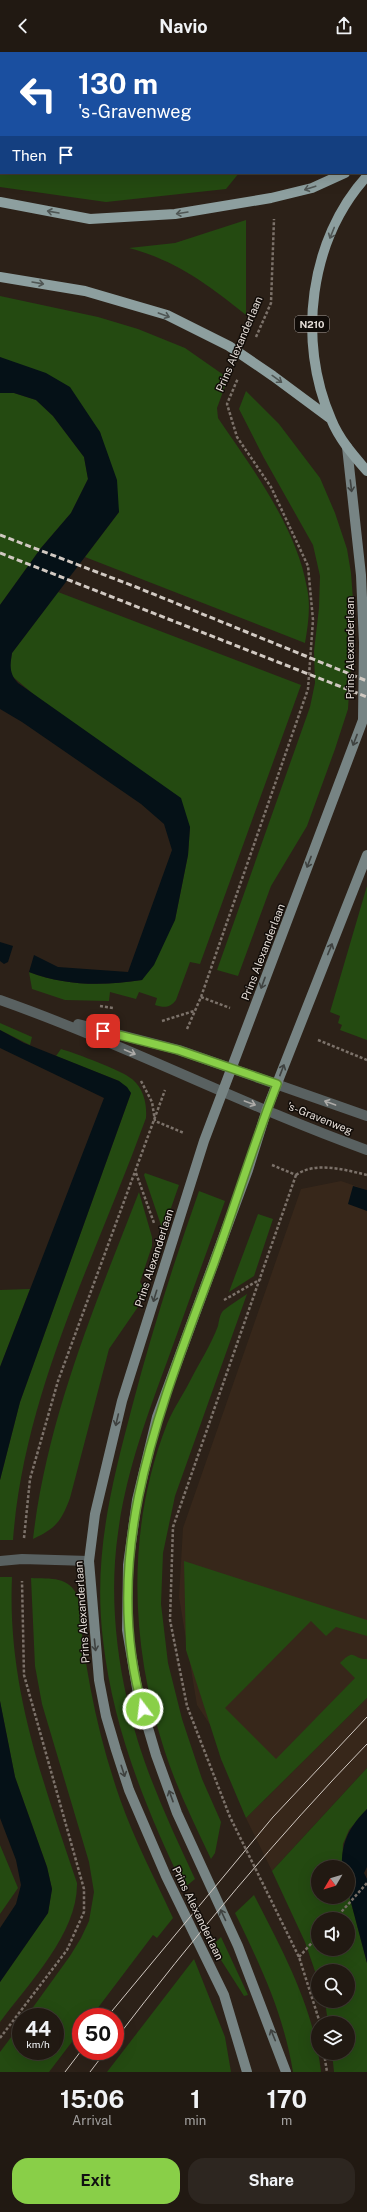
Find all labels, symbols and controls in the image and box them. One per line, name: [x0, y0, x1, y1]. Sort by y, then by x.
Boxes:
icon: back: [12, 15, 34, 37]
icon: share: [333, 15, 355, 37]
text: Navio: [159, 16, 208, 37]
text: 130 m: [78, 67, 158, 100]
icon: left: [12, 68, 64, 120]
text: 's-Gravenweg: [78, 101, 192, 122]
icon: arrive: [55, 144, 77, 166]
text: Then: [12, 147, 47, 164]
one-way arrow: [303, 185, 316, 192]
one-way arrow: [47, 208, 60, 216]
one-way arrow: [176, 209, 189, 217]
one-way arrow: [327, 226, 335, 238]
one-way arrow: [32, 279, 45, 287]
street label: Prins Alexanderlaan: [213, 294, 265, 394]
one-way arrow: [158, 312, 171, 319]
road number: N210: [295, 316, 329, 332]
one-way arrow: [271, 375, 282, 383]
one-way arrow: [347, 479, 355, 492]
street label: Prins Alexanderlaan: [344, 597, 356, 699]
one-way arrow: [351, 734, 358, 747]
one-way arrow: [305, 855, 313, 867]
street label: Prins Alexanderlaan: [239, 902, 287, 1002]
one-way arrow: [326, 943, 334, 955]
one-way arrow: [259, 977, 267, 989]
pin: [86, 1014, 120, 1048]
icon: arrive: [92, 1020, 114, 1042]
one-way arrow: [124, 1048, 136, 1056]
one-way arrow: [279, 1064, 287, 1076]
one-way arrow: [243, 1099, 255, 1107]
street label: 's-Gravenweg: [286, 1099, 355, 1137]
one-way arrow: [325, 1099, 337, 1107]
street label: Prins Alexanderlaan: [132, 1207, 176, 1309]
one-way arrow: [151, 1289, 158, 1302]
one-way arrow: [113, 1413, 121, 1426]
street label: Prins Alexanderlaan: [72, 1560, 92, 1664]
one-way arrow: [91, 1638, 99, 1651]
position arrow: [122, 1688, 164, 1730]
one-way arrow: [120, 1765, 127, 1778]
one-way arrow: [167, 1790, 174, 1803]
north arrow: [311, 1860, 355, 1904]
map controls: [311, 1860, 355, 2060]
street label: Prins Alexanderlaan: [170, 1864, 226, 1962]
one-way arrow: [219, 1910, 226, 1922]
button: sound: [311, 1912, 355, 1956]
button: search: [311, 1964, 355, 2008]
speed limit sign: 50: [72, 2008, 124, 2060]
button: layers: [311, 2016, 355, 2060]
text: 44: [25, 2017, 51, 2041]
one-way arrow: [269, 2030, 277, 2042]
text: km/h: [26, 2038, 50, 2050]
text: 15:06: [60, 2085, 124, 2113]
text: 1: [190, 2085, 200, 2113]
text: 170: [266, 2085, 307, 2113]
text: Arrival: [72, 2113, 112, 2128]
text: min: [184, 2113, 206, 2128]
text: m: [281, 2113, 292, 2128]
button: Exit: [12, 2158, 180, 2204]
button: Share: [188, 2158, 355, 2204]

